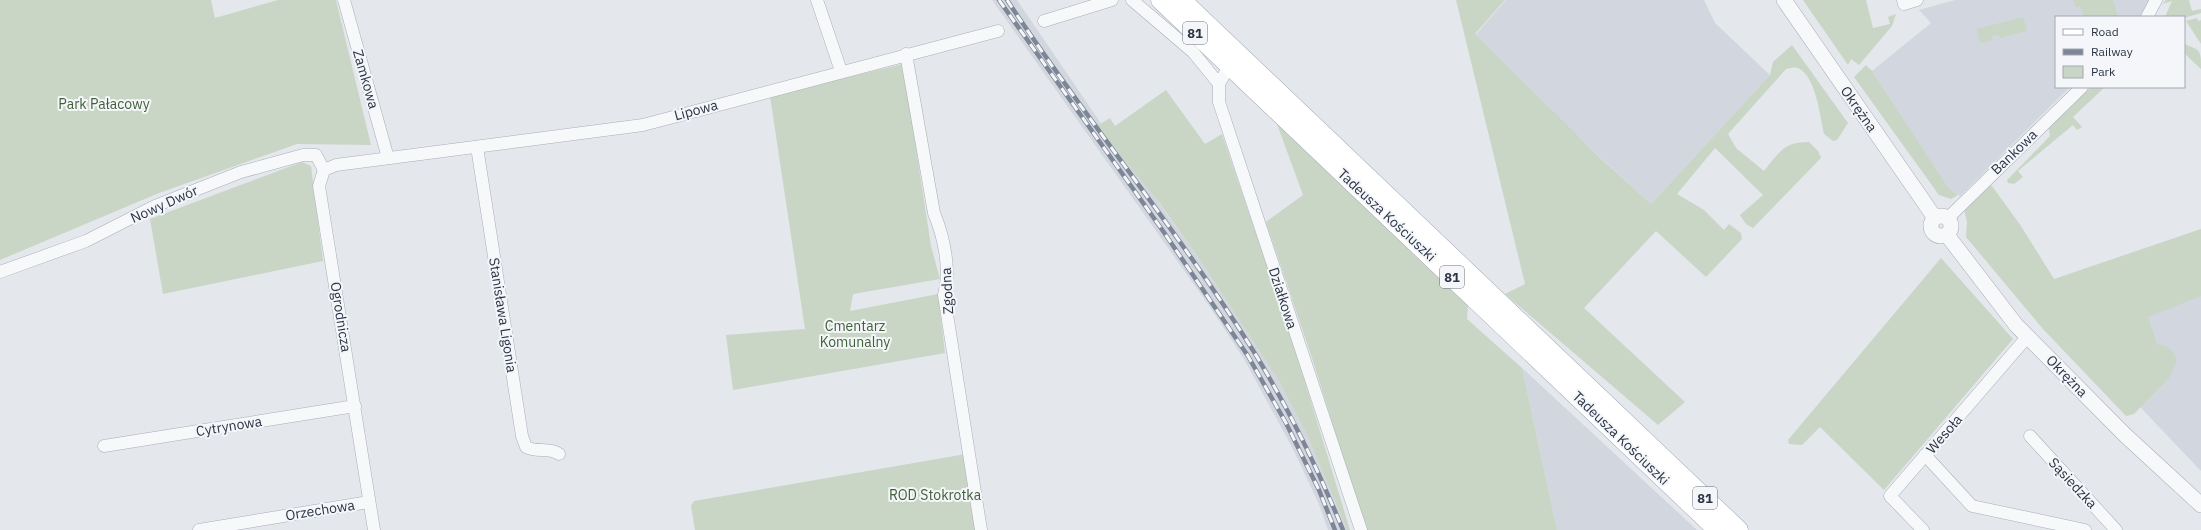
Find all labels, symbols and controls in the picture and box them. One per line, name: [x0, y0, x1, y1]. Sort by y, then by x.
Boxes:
legend: [2055, 16, 2185, 88]
road number: 81: [1183, 22, 1207, 44]
text: Road: [2091, 24, 2119, 39]
text: Railway: [2091, 44, 2133, 59]
street label: Zamkowa: [349, 47, 383, 111]
text: Park: [2091, 64, 2116, 79]
street label: Okrężna: [1837, 83, 1882, 136]
park label: Park Pałacowy: [58, 95, 150, 113]
street label: Lipowa: [672, 95, 720, 124]
street label: Bankowa: [1987, 125, 2041, 178]
street label: Tadeusza Kościuszki: [1334, 165, 1440, 265]
street label: Nowy Dwór: [128, 181, 200, 227]
street label: Stanisława Ligonia: [485, 256, 521, 374]
street label: Działkowa: [1265, 265, 1302, 332]
road number: 81: [1440, 266, 1464, 288]
street label: Zgodna: [937, 267, 957, 315]
street label: Ogrodnicza: [327, 281, 356, 354]
park label: Cmentarz Komunalny: [820, 317, 890, 351]
street label: Okrężna: [2042, 351, 2092, 401]
street label: Tadeusza Kościuszki: [1569, 387, 1673, 489]
street label: Wesoła: [1922, 410, 1966, 457]
street label: Cytrynowa: [195, 412, 264, 440]
street label: Sąsiedzka: [2045, 454, 2101, 513]
park label: ROD Stokrotka: [889, 486, 982, 504]
road number: 81: [1693, 487, 1717, 509]
street label: Orzechowa: [284, 496, 356, 524]

